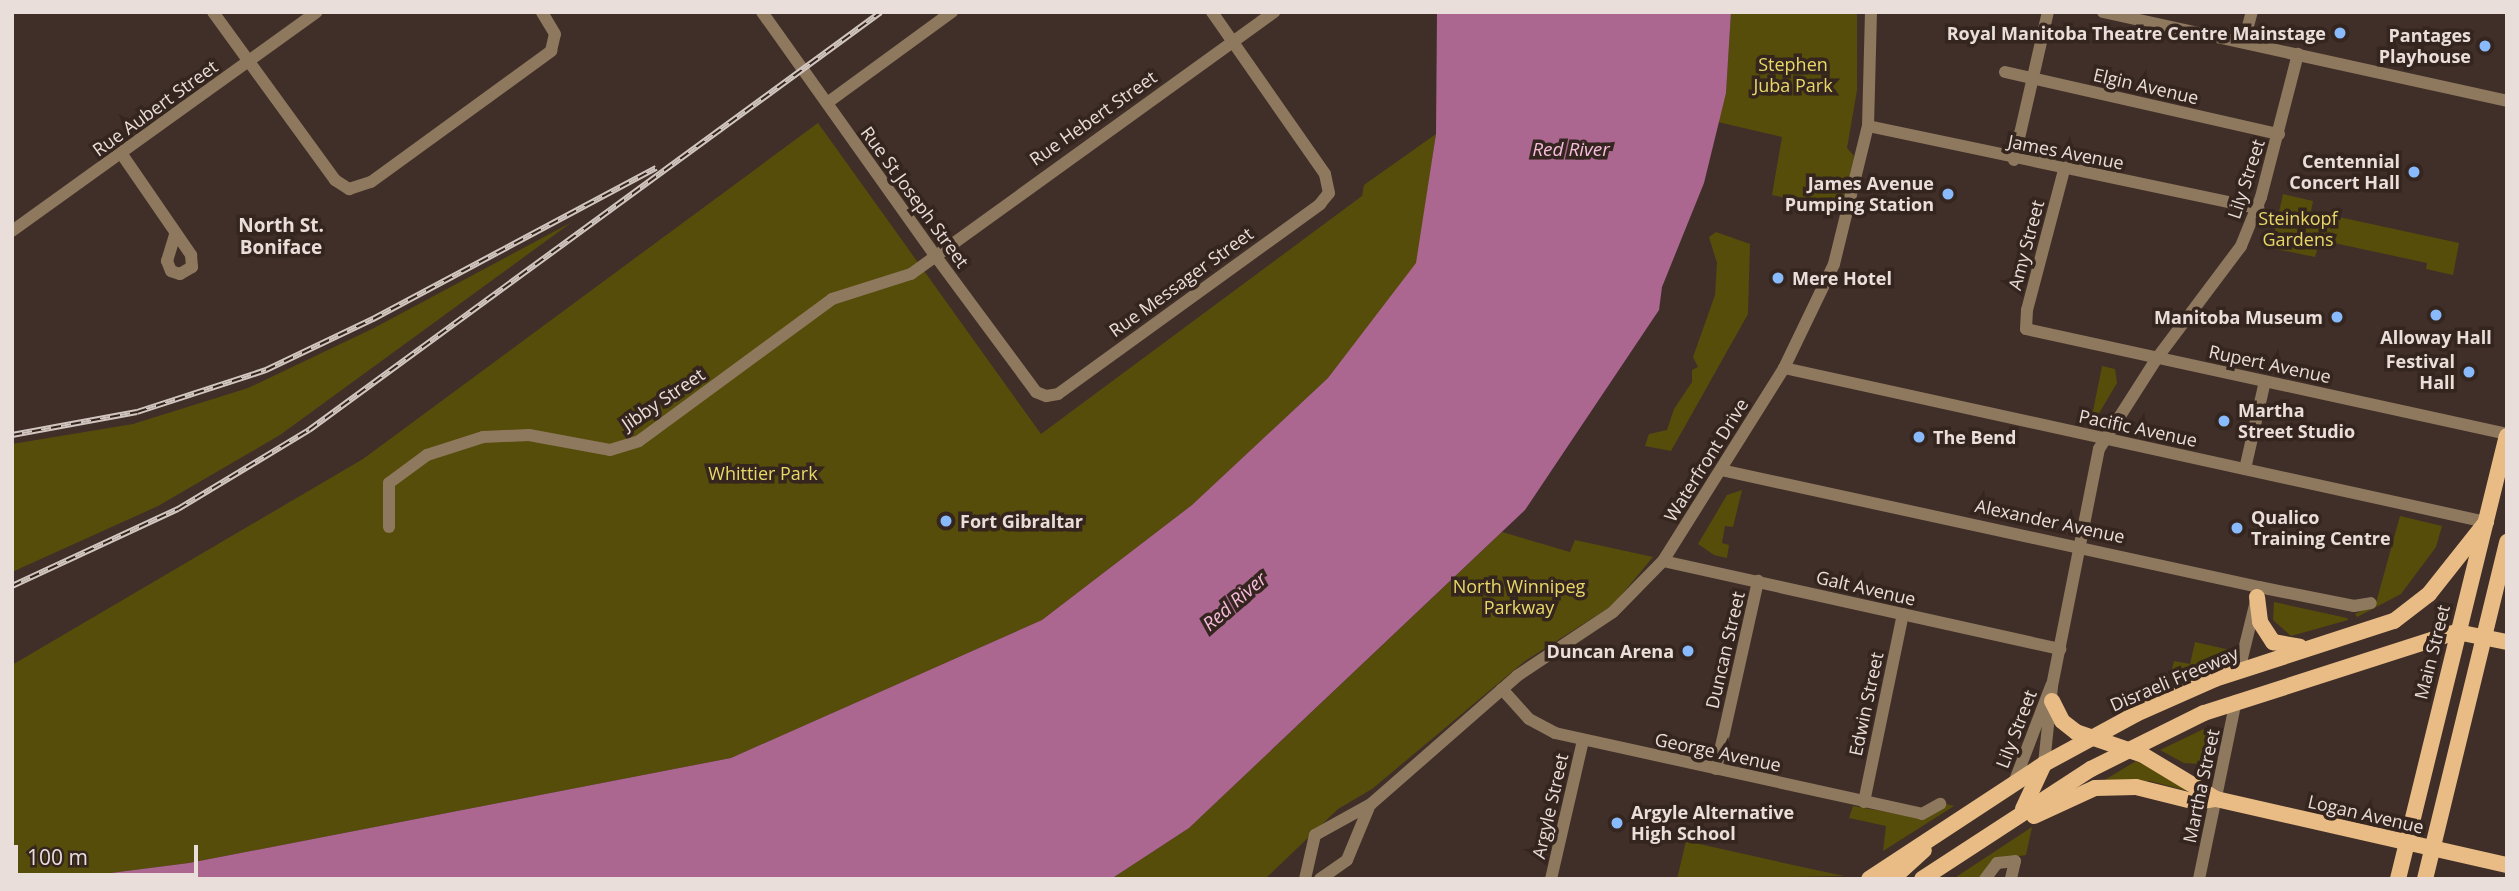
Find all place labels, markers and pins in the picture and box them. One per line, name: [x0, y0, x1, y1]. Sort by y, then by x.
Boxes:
place label: Royal Manitoba Theatre Centre Mainstage: [1947, 22, 2326, 44]
marker: Royal Manitoba Theatre Centre Mainstage: [2332, 25, 2348, 41]
place label: Pantages Playhouse: [2379, 25, 2471, 68]
marker: Pantages Playhouse: [2477, 38, 2493, 54]
place label: Centennial Concert Hall: [2289, 151, 2400, 194]
marker: Centennial Concert Hall: [2406, 164, 2422, 180]
place label: James Avenue Pumping Station: [1785, 173, 1934, 216]
marker: James Avenue Pumping Station: [1940, 186, 1956, 202]
place label: Mere Hotel: [1792, 267, 1892, 289]
marker: Mere Hotel: [1770, 270, 1786, 286]
place label: Manitoba Museum: [2154, 306, 2323, 328]
marker: Alloway Hall: [2428, 307, 2444, 323]
marker: Manitoba Museum: [2329, 309, 2345, 325]
place label: Alloway Hall: [2380, 326, 2492, 348]
place label: Festival Hall: [2386, 351, 2455, 394]
marker: Festival Hall: [2461, 364, 2477, 380]
place label: Martha Street Studio: [2238, 400, 2355, 442]
marker: Martha Street Studio: [2216, 413, 2232, 429]
place label: The Bend: [1933, 426, 2017, 448]
marker: The Bend: [1911, 429, 1927, 445]
place label: Qualico Training Centre: [2251, 507, 2391, 550]
place label: Fort Gibraltar: [960, 510, 1083, 532]
marker: Fort Gibraltar: [938, 513, 954, 529]
marker: Qualico Training Centre: [2229, 520, 2245, 536]
place label: Duncan Arena: [1546, 640, 1674, 662]
marker: Duncan Arena: [1680, 643, 1696, 659]
place label: Argyle Alternative High School: [1631, 802, 1794, 844]
marker: Argyle Alternative High School: [1609, 815, 1625, 831]

